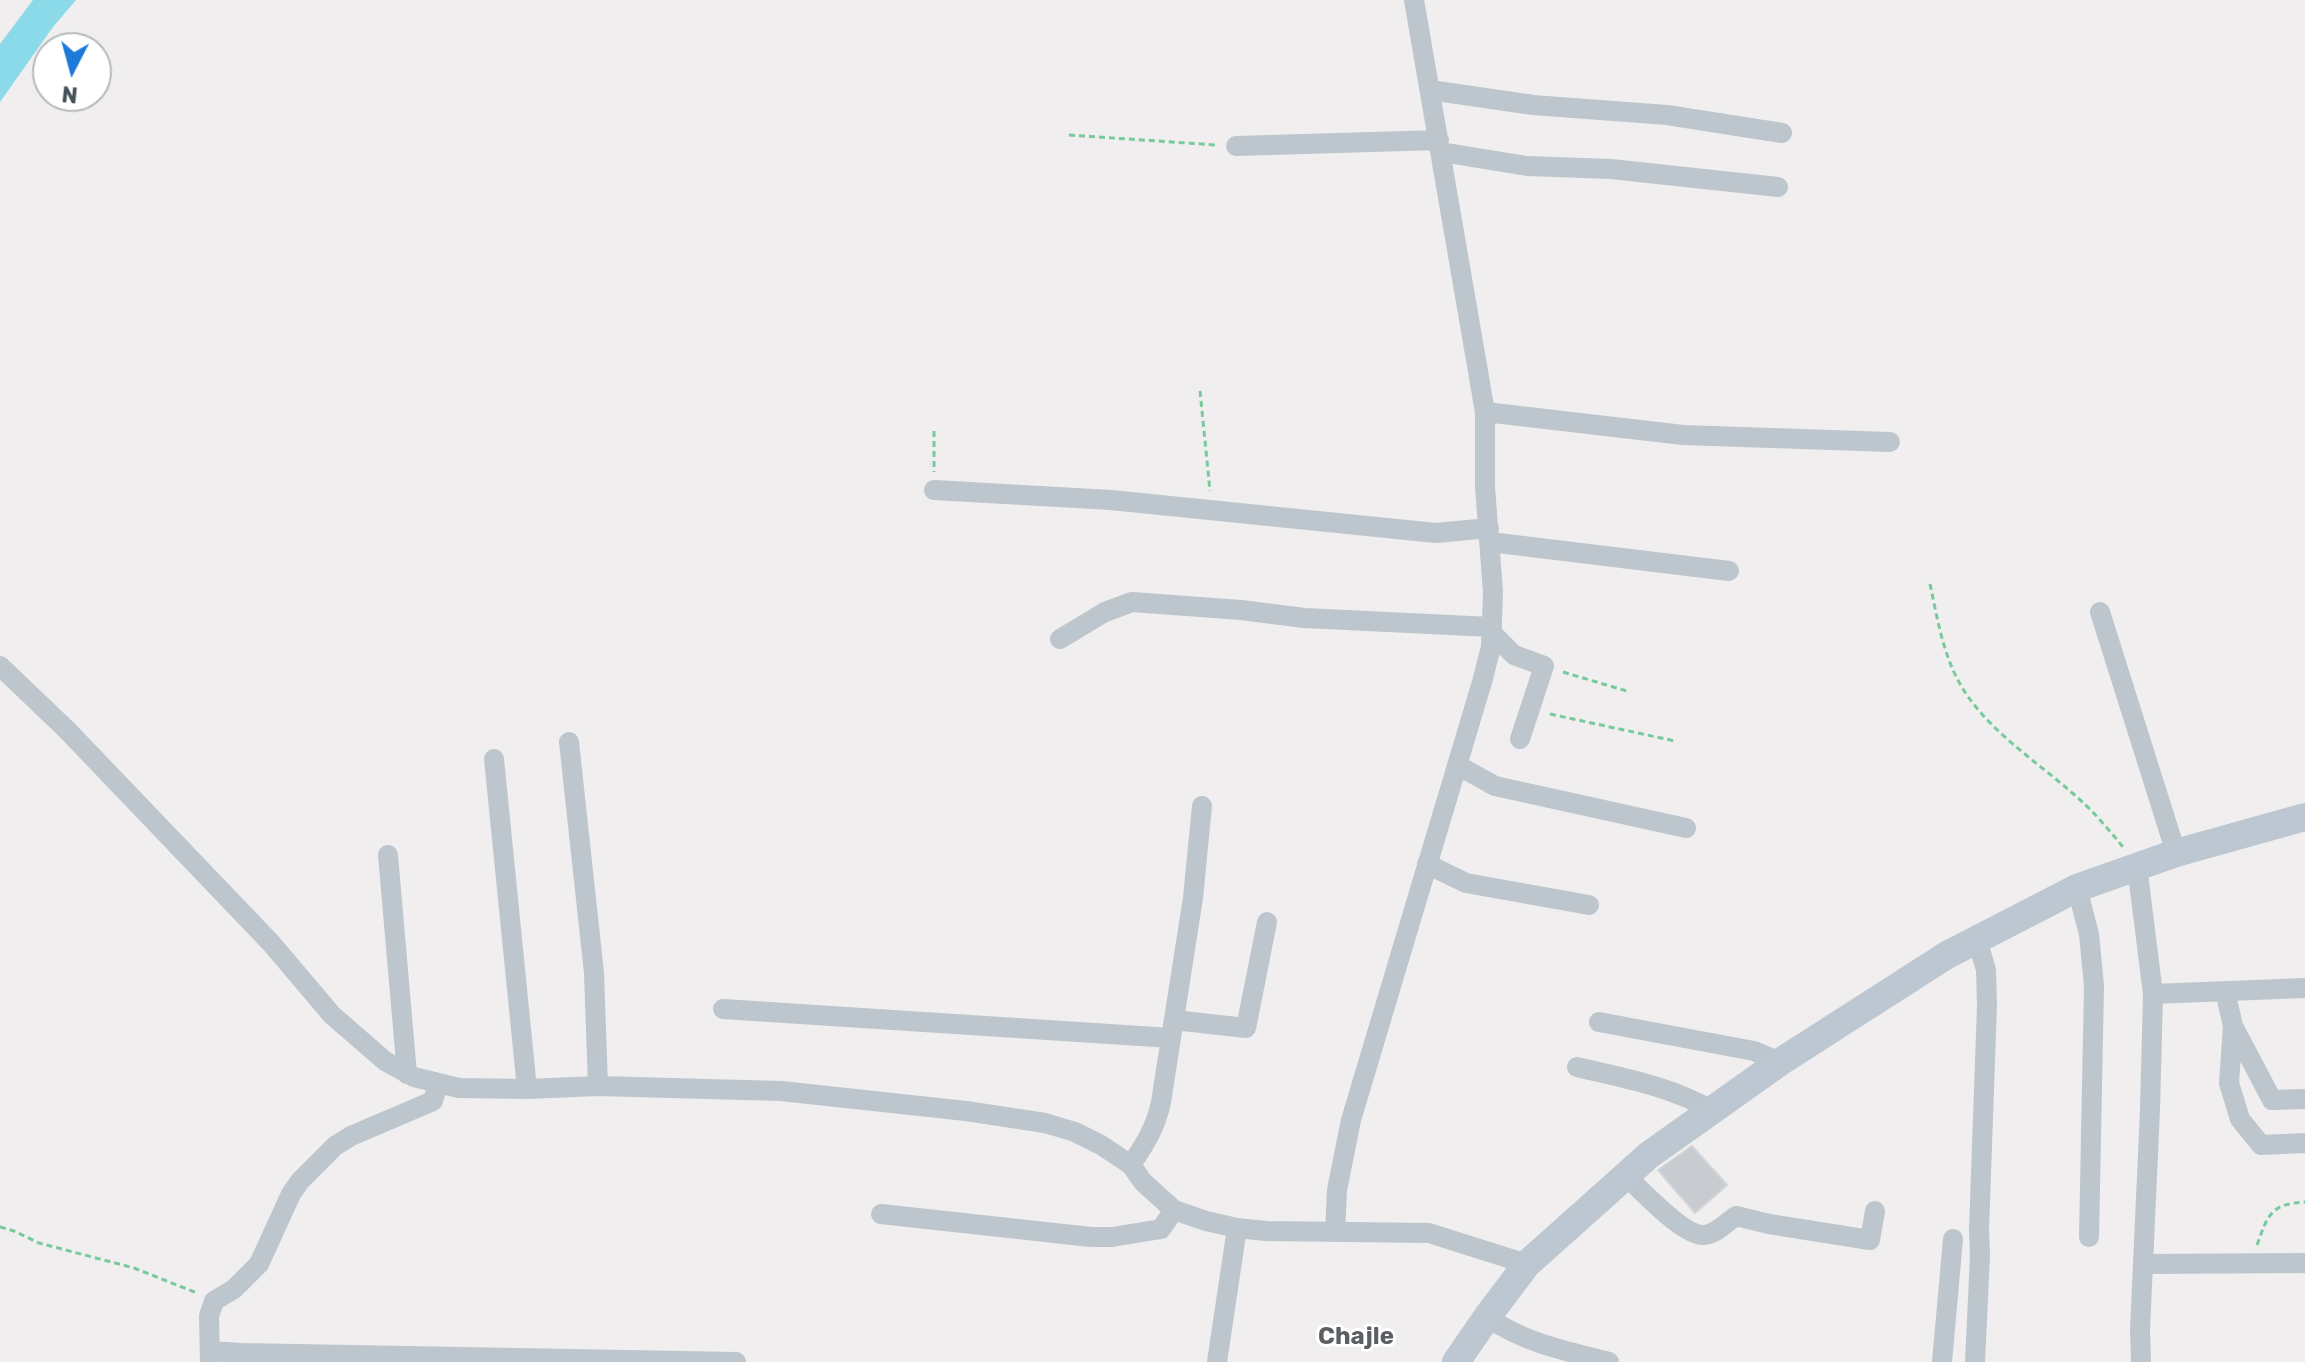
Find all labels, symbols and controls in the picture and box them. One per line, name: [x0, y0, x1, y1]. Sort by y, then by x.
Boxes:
north arrow: [32, 32, 112, 112]
text: N: [60, 80, 79, 109]
district label: Chajle: [1318, 1323, 1394, 1351]

